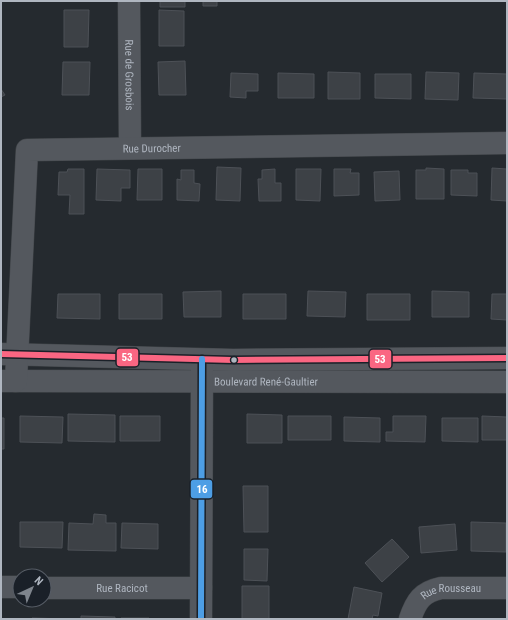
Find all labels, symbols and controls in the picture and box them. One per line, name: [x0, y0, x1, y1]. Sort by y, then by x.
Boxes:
street label: Rue de Grosbois: [123, 40, 136, 110]
street label: Rue Durocher: [123, 141, 182, 155]
line badge: 53: [116, 348, 139, 367]
line badge: 53: [369, 349, 392, 369]
text: 53: [121, 351, 133, 364]
text: 53: [374, 353, 386, 366]
unlabelled marker: [229, 355, 239, 365]
street label: Boulevard René-Gaultier: [214, 375, 319, 388]
line badge: 16: [190, 479, 213, 499]
text: 16: [196, 483, 208, 496]
north arrow: [12, 568, 52, 608]
text: N: [32, 574, 46, 588]
street label: Rue Racicot: [96, 582, 148, 595]
street label: Rue Rousseau: [418, 582, 481, 602]

